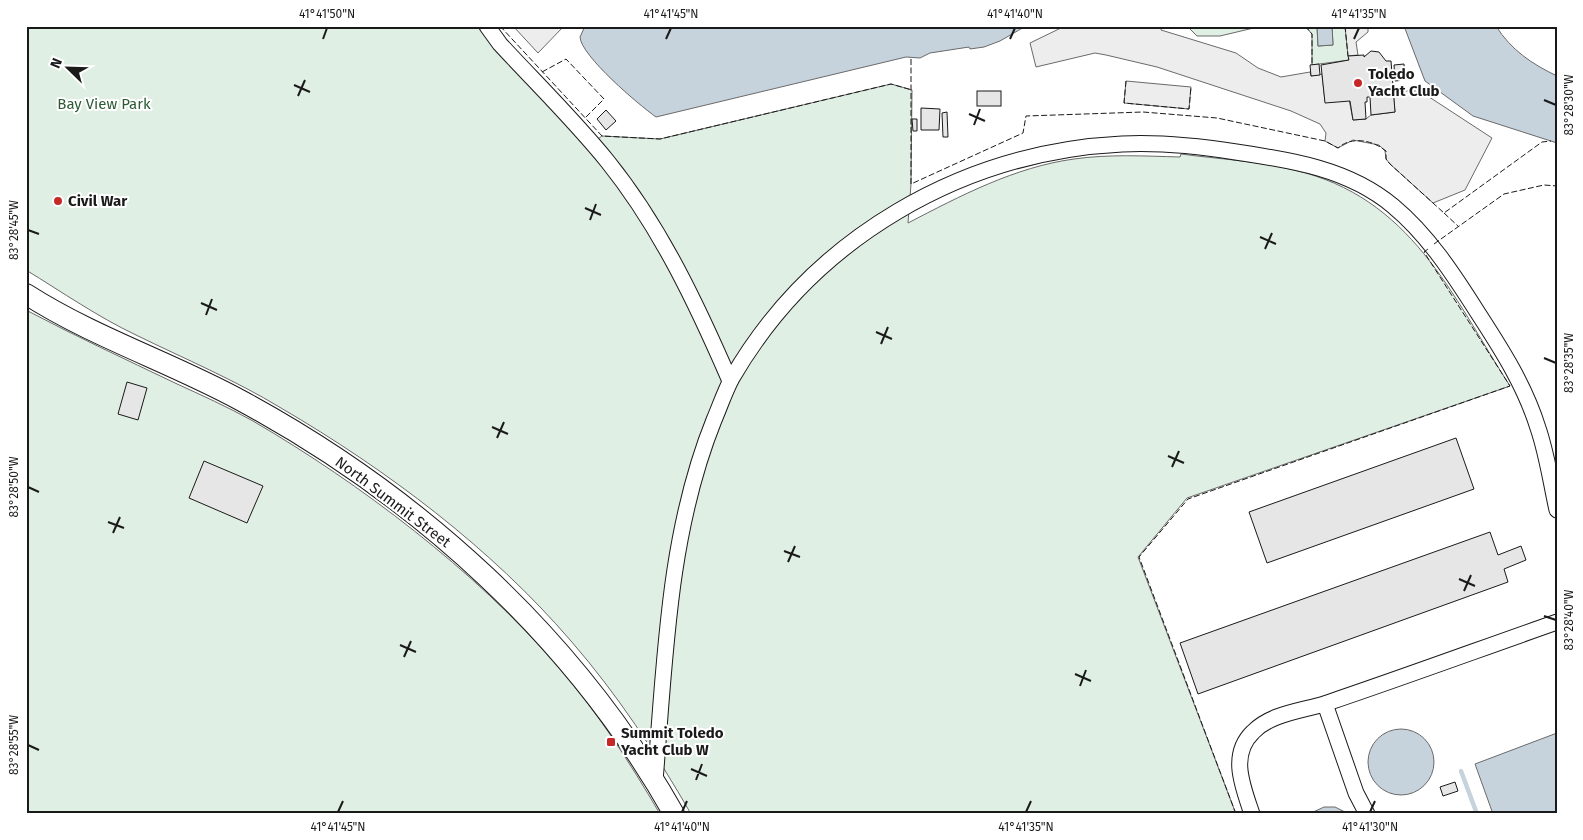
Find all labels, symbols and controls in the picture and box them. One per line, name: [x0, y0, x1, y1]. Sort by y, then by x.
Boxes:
text: 41°41'50"N: [299, 7, 355, 21]
text: 41°41'45"N: [643, 7, 699, 21]
text: 41°41'40"N: [987, 7, 1043, 21]
text: 41°41'35"N: [1331, 7, 1387, 21]
north arrow: [42, 42, 92, 92]
text: N: [47, 56, 66, 71]
place label: Toledo Yacht Club: [1367, 65, 1440, 100]
text: 83°28'30"W: [1562, 74, 1576, 136]
marker: Toledo Yacht Club: [1352, 77, 1364, 89]
park label: Bay View Park: [57, 95, 151, 113]
place label: Civil War: [68, 192, 128, 210]
marker: Civil War: [52, 195, 64, 207]
text: 83°28'45"W: [7, 200, 21, 260]
text: 83°28'35"W: [1562, 333, 1576, 393]
street label: North Summit Street: [332, 453, 455, 552]
text: 83°28'50"W: [7, 456, 21, 518]
text: 83°28'40"W: [1562, 589, 1576, 651]
text: 83°28'55"W: [7, 715, 21, 775]
place label: Summit Toledo Yacht Club W: [620, 724, 724, 759]
marker: Summit Toledo Yacht Club W: [605, 736, 617, 748]
text: 41°41'45"N: [310, 820, 366, 834]
text: 41°41'40"N: [654, 820, 710, 834]
text: 41°41'35"N: [998, 820, 1054, 834]
text: 41°41'30"N: [1342, 820, 1398, 834]

